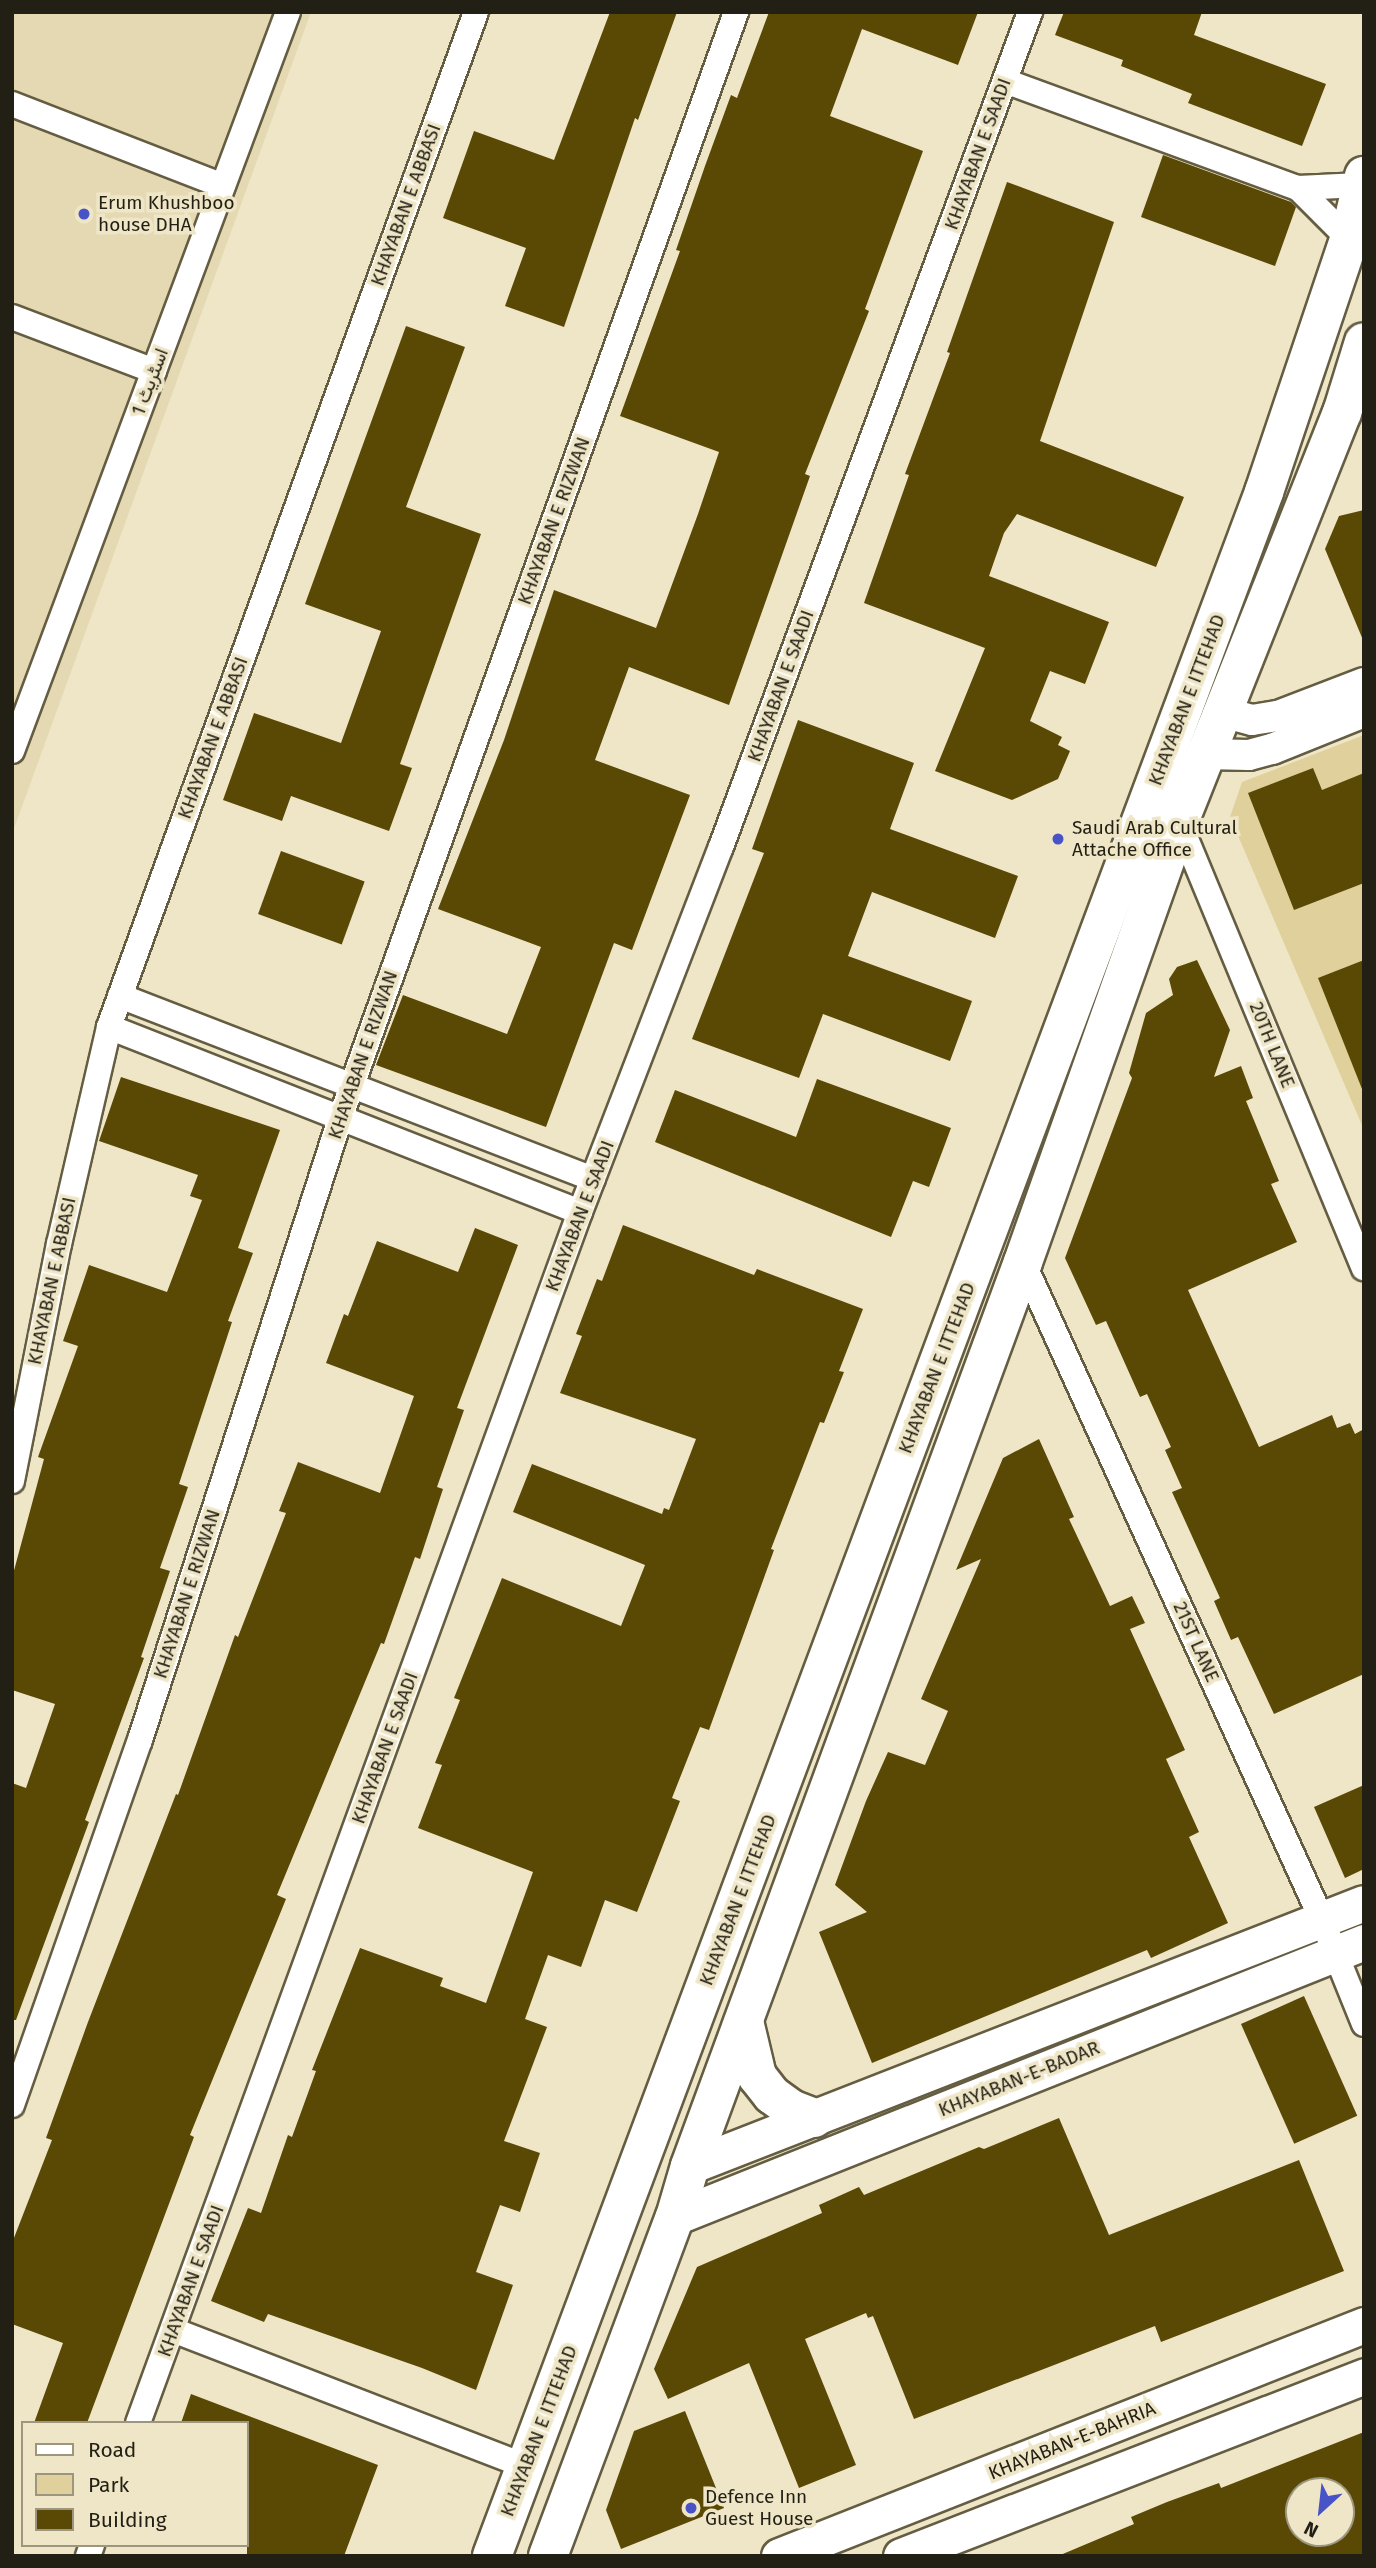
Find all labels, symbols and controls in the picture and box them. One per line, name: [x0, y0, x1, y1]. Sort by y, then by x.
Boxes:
street label: KHAYABAN E SAADI: [940, 75, 1016, 233]
street label: KHAYABAN E ABBASI: [366, 121, 446, 289]
place label: Erum Khushboo house DHA: [98, 192, 235, 236]
marker: Erum Khushboo house DHA: [76, 206, 92, 222]
street label: اسٹریٹ 1: [127, 345, 173, 419]
street label: KHAYABAN E RIZWAN: [513, 434, 595, 608]
street label: KHAYABAN E SAADI: [743, 607, 819, 765]
street label: KHAYABAN E ITTEHAD: [1144, 611, 1230, 789]
street label: KHAYABAN E ABBASI: [173, 654, 253, 822]
place label: Saudi Arab Cultural Attache Office: [1072, 817, 1237, 861]
marker: Saudi Arab Cultural Attache Office: [1050, 831, 1066, 847]
street label: KHAYABAN E RIZWAN: [323, 968, 403, 1142]
street label: 20TH LANE: [1244, 999, 1300, 1091]
street label: KHAYABAN E SAADI: [541, 1137, 619, 1295]
street label: KHAYABAN E ABBASI: [23, 1195, 81, 1367]
street label: KHAYABAN E ITTEHAD: [894, 1279, 980, 1457]
street label: KHAYABAN E RIZWAN: [149, 1506, 225, 1682]
street label: 21ST LANE: [1168, 1598, 1224, 1686]
street label: KHAYABAN E SAADI: [347, 1669, 423, 1827]
street label: KHAYABAN E ITTEHAD: [695, 1811, 781, 1989]
street label: KHAYABAN-E-BADAR: [935, 2036, 1103, 2122]
street label: KHAYABAN E SAADI: [153, 2202, 229, 2360]
street label: KHAYABAN E ITTEHAD: [496, 2342, 582, 2520]
street label: KHAYABAN-E-BAHRIA: [985, 2397, 1159, 2485]
legend: [21, 2421, 248, 2547]
text: Road: [88, 2437, 136, 2463]
text: Park: [88, 2472, 129, 2498]
north arrow: [1285, 2477, 1355, 2547]
place label: Defence Inn Guest House: [705, 2486, 813, 2530]
marker: Defence Inn Guest House: [683, 2500, 699, 2516]
text: Building: [88, 2507, 167, 2533]
text: N: [1300, 2516, 1322, 2542]

